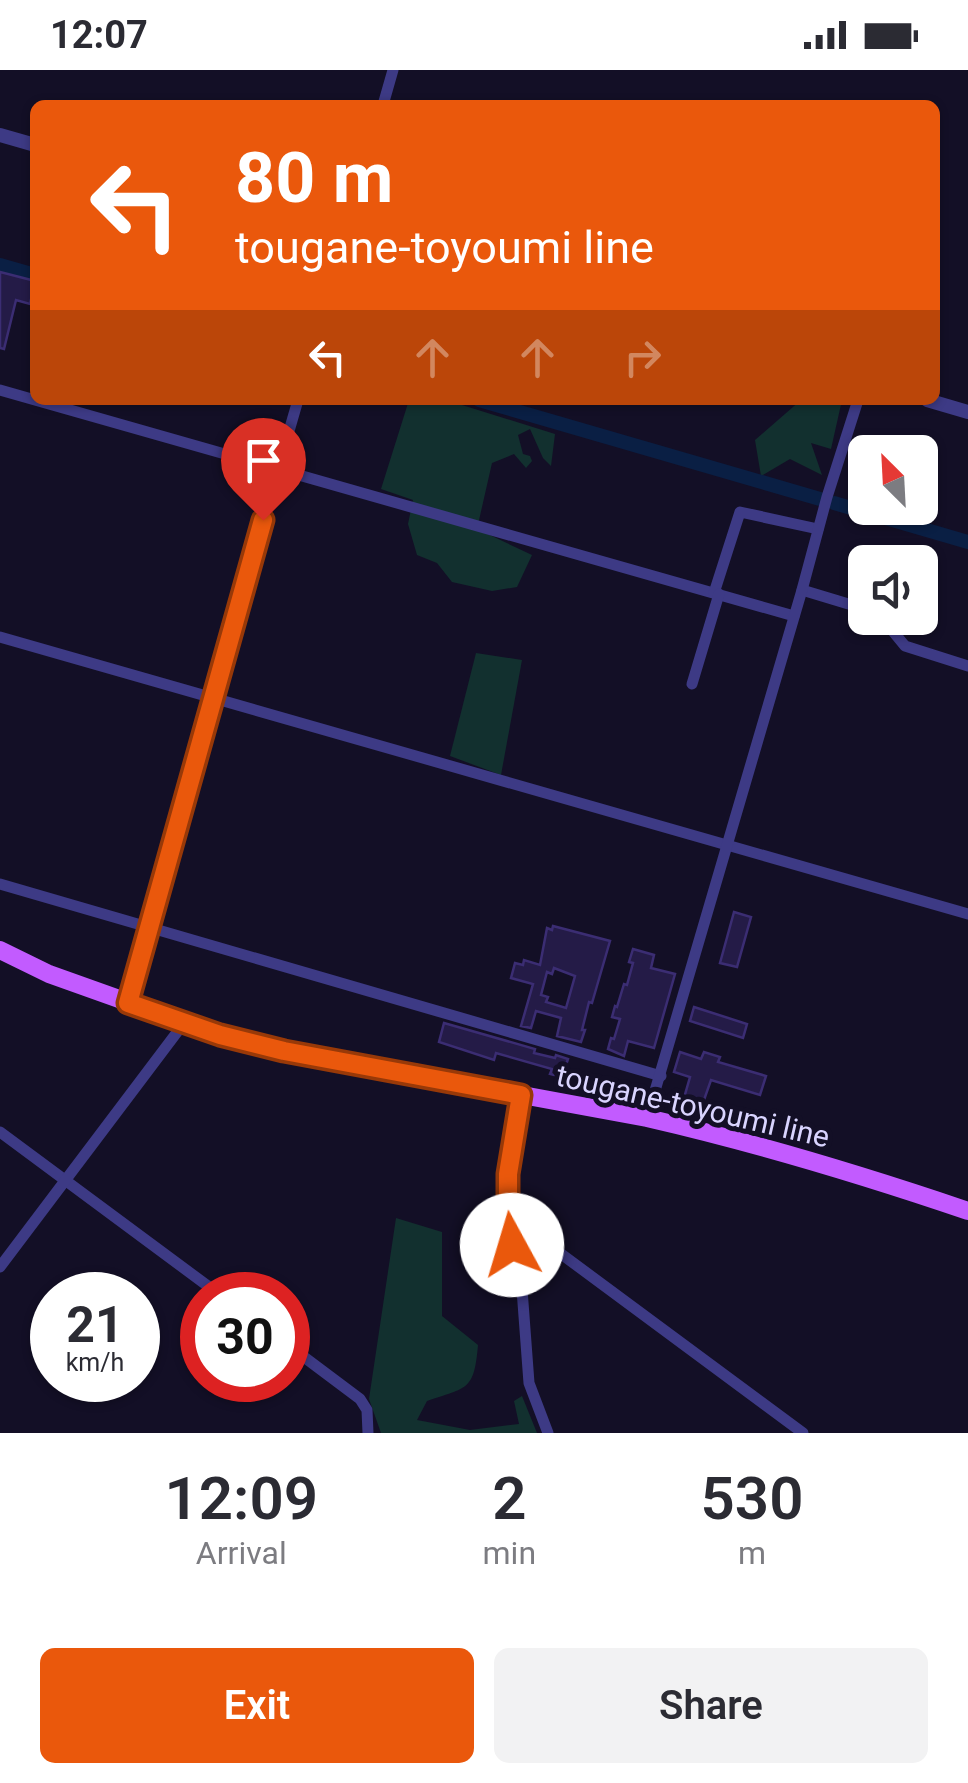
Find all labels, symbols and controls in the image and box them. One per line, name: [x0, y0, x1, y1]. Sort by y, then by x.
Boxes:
text: 12:07: [50, 13, 148, 57]
text: 80 m: [235, 137, 393, 219]
icon: left: [70, 140, 200, 270]
text: tougane-toyoumi line: [235, 221, 654, 274]
icon: left: [300, 330, 355, 385]
icon: ahead: [405, 330, 460, 385]
icon: ahead: [510, 330, 565, 385]
icon: right: [615, 330, 670, 385]
pin: [221, 418, 306, 521]
icon: arrive: [236, 433, 291, 488]
north arrow: [848, 435, 938, 525]
map controls: [848, 435, 938, 635]
button: sound: [848, 545, 938, 635]
street label: tougane-toyoumi line: [553, 1058, 833, 1154]
position arrow: [460, 1193, 564, 1297]
speed limit sign: 30: [180, 1272, 310, 1402]
text: 21: [66, 1296, 124, 1354]
text: km/h: [66, 1348, 124, 1377]
text: 12:09: [165, 1463, 318, 1534]
text: 2: [492, 1463, 526, 1534]
text: 530: [701, 1463, 803, 1534]
text: Arrival: [196, 1534, 287, 1572]
text: min: [483, 1534, 536, 1572]
text: m: [738, 1534, 766, 1572]
button: Exit: [40, 1648, 474, 1763]
button: Share: [494, 1648, 928, 1763]

